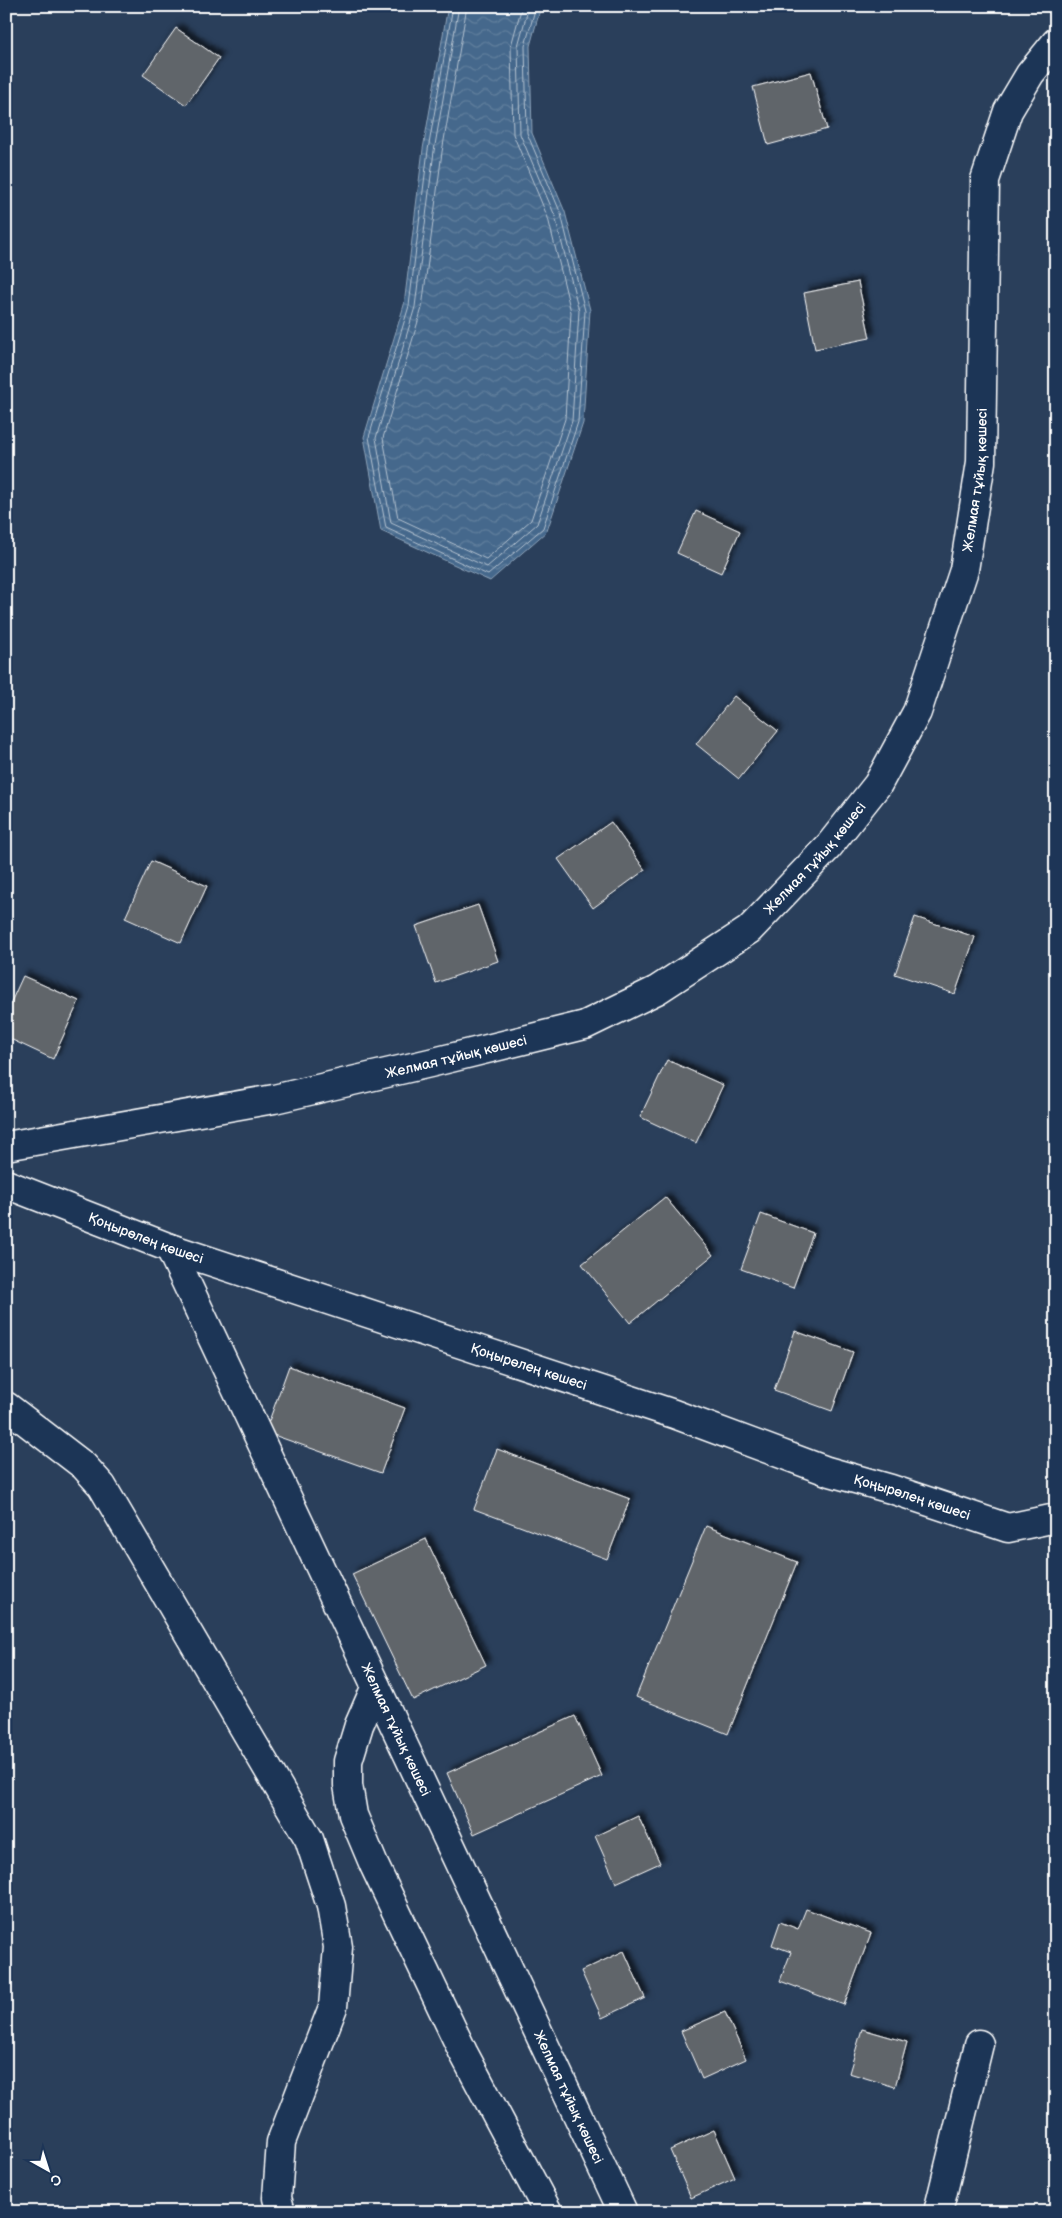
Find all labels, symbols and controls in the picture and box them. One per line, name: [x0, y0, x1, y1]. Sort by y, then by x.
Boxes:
street label: Желмая тұйық көшесі: [959, 408, 991, 553]
street label: Желмая тұйық көшесі: [760, 799, 869, 918]
street label: Желмая тұйық көшесі: [384, 1032, 529, 1082]
street label: Қоңырөлең көшесі: [86, 1209, 205, 1267]
street label: Қоңырөлең көшесі: [468, 1340, 589, 1394]
street label: Қоңырөлең көшесі: [852, 1471, 973, 1524]
street label: Желмая тұйық көшесі: [357, 1660, 434, 1799]
street label: Желмая тұйық көшесі: [530, 2028, 607, 2166]
north arrow: [22, 2146, 72, 2196]
text: С: [47, 2170, 65, 2190]

